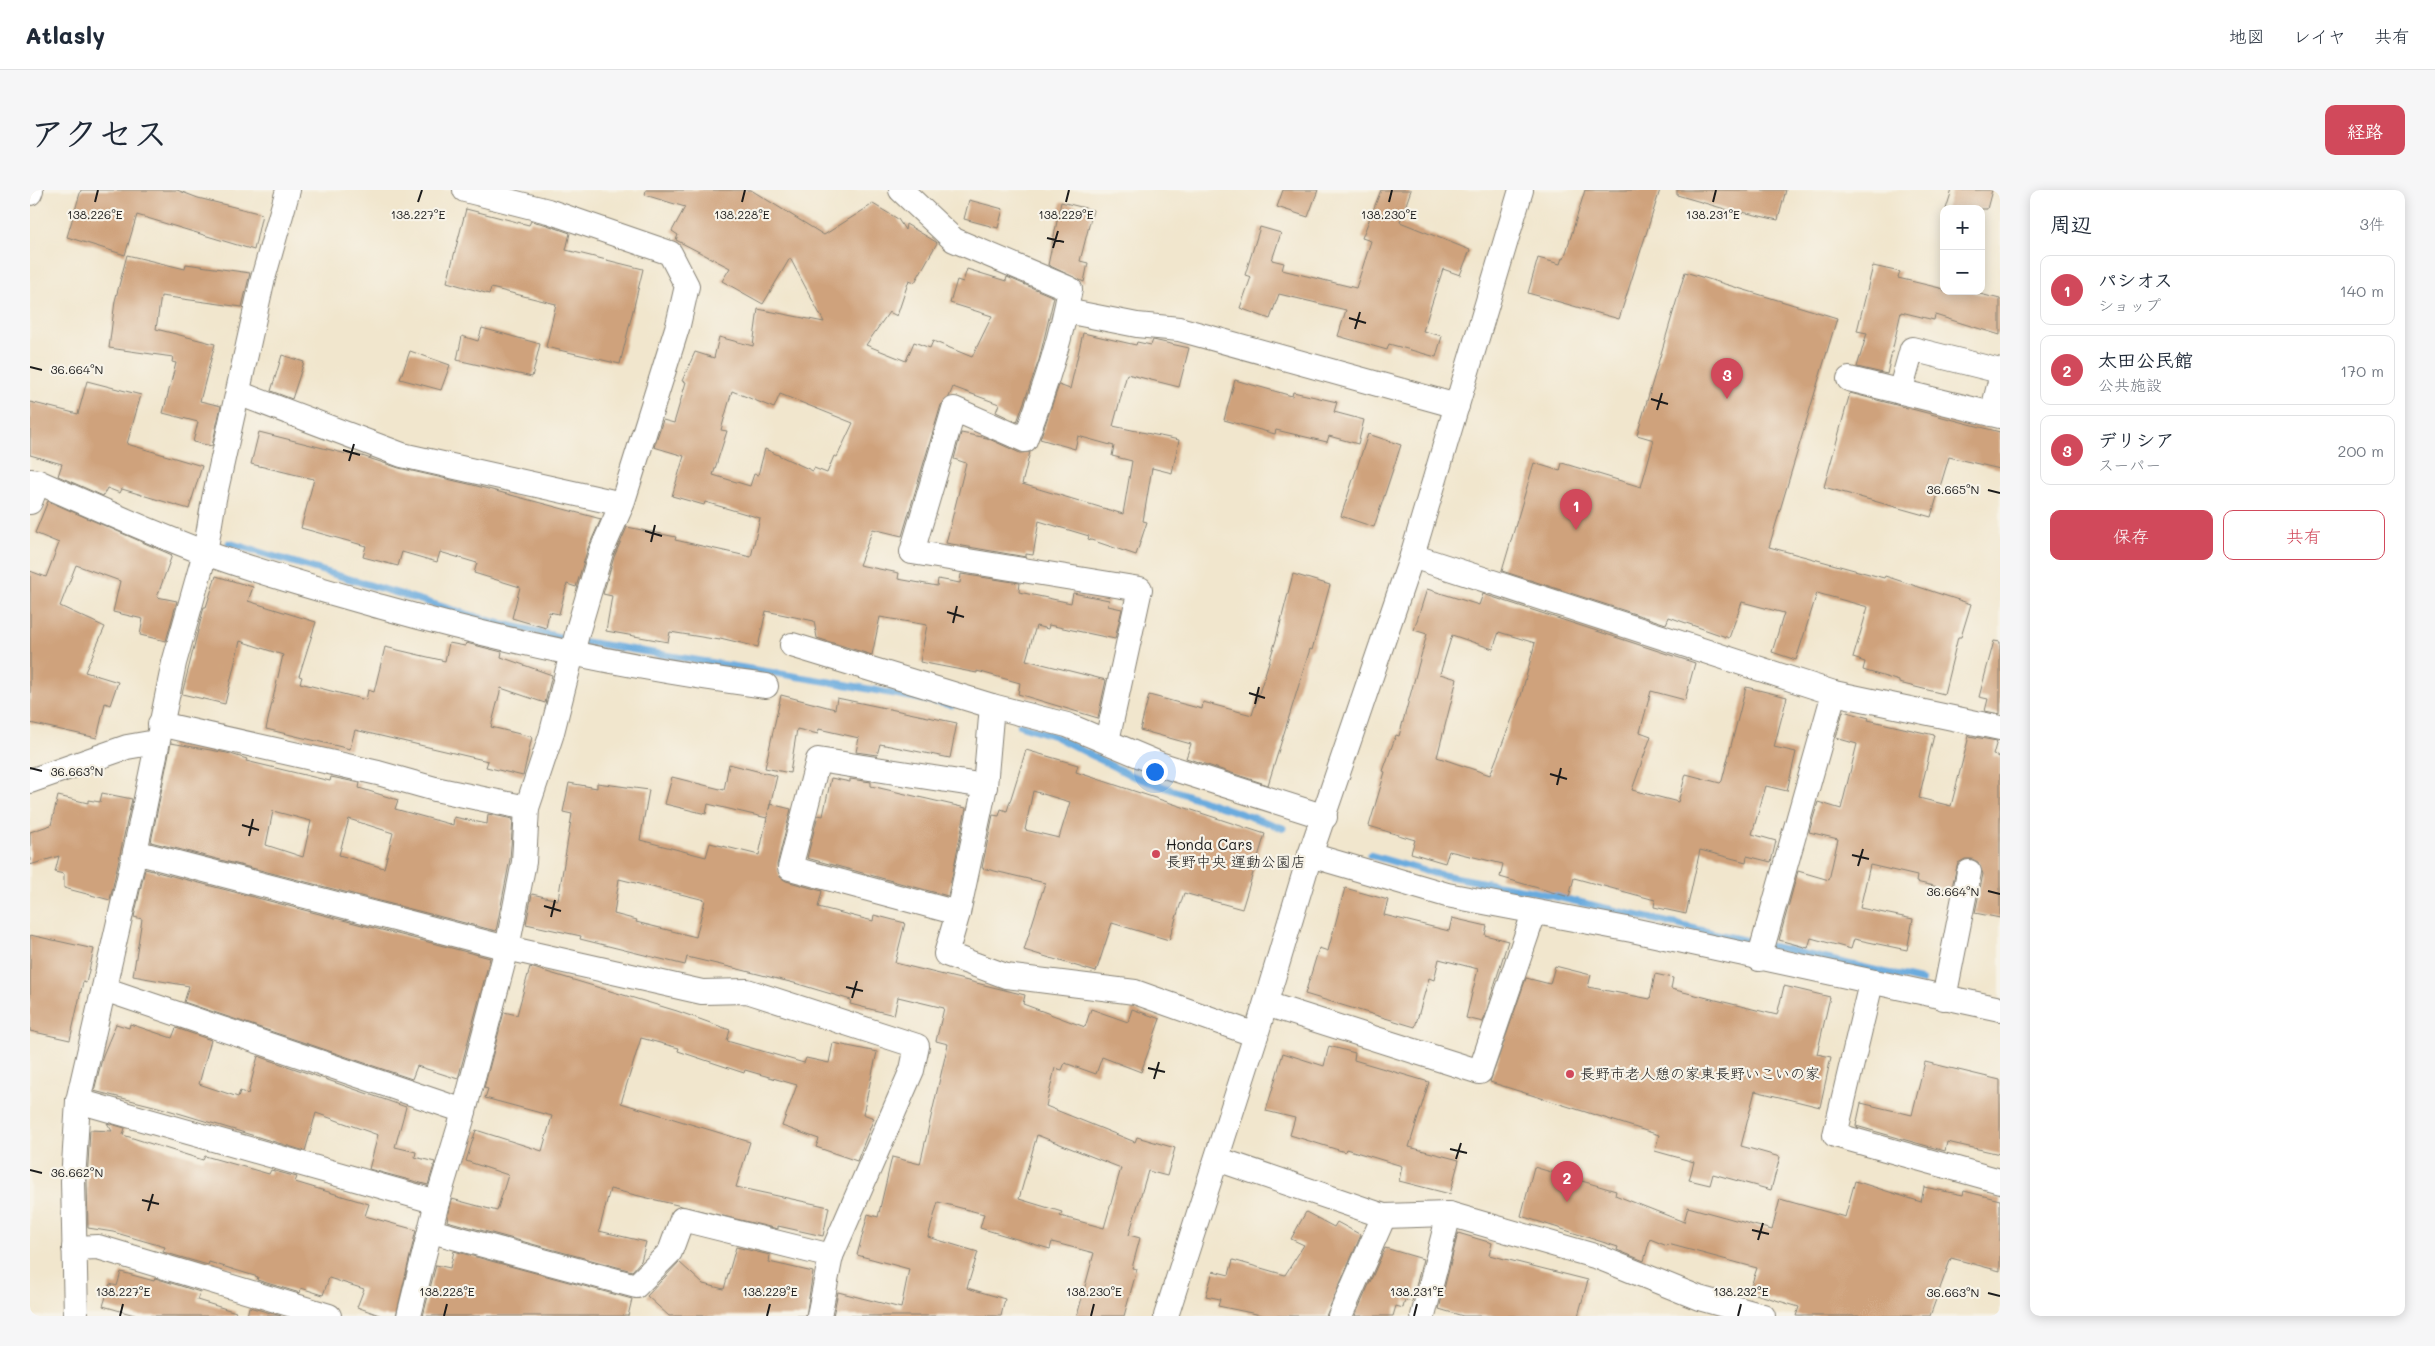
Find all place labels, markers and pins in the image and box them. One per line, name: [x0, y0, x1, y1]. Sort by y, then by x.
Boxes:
pin: 3: [1711, 358, 1743, 399]
pin: 1: [1560, 489, 1592, 530]
place label: Honda Cars 長野中央 運動公園店: [1166, 834, 1306, 871]
marker: Honda Cars 長野中央 運動公園店: [1150, 848, 1162, 860]
place label: 長野市老人憩の家東長野いこいの家: [1580, 1063, 1820, 1083]
marker: 長野市老人憩の家東長野いこいの家: [1564, 1068, 1576, 1080]
pin: 2: [1551, 1161, 1583, 1202]

